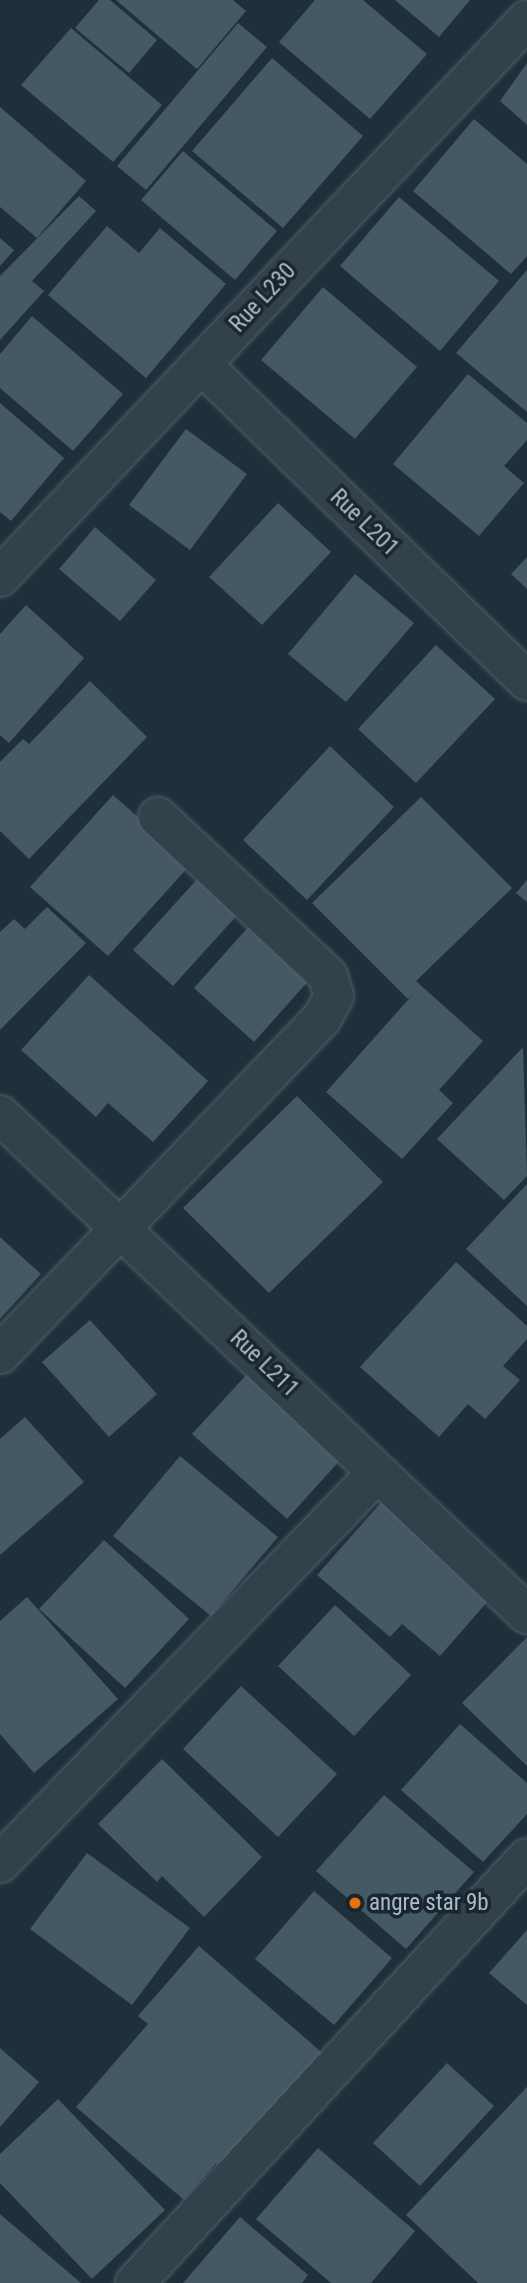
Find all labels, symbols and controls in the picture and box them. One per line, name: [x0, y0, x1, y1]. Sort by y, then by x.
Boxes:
street label: Rue L230: [224, 258, 302, 338]
street label: Rue L201: [324, 484, 404, 562]
street label: Rue L211: [224, 1325, 304, 1403]
place label: angre star 9b: [369, 1889, 489, 1917]
marker: angre star 9b: [347, 1895, 363, 1911]

